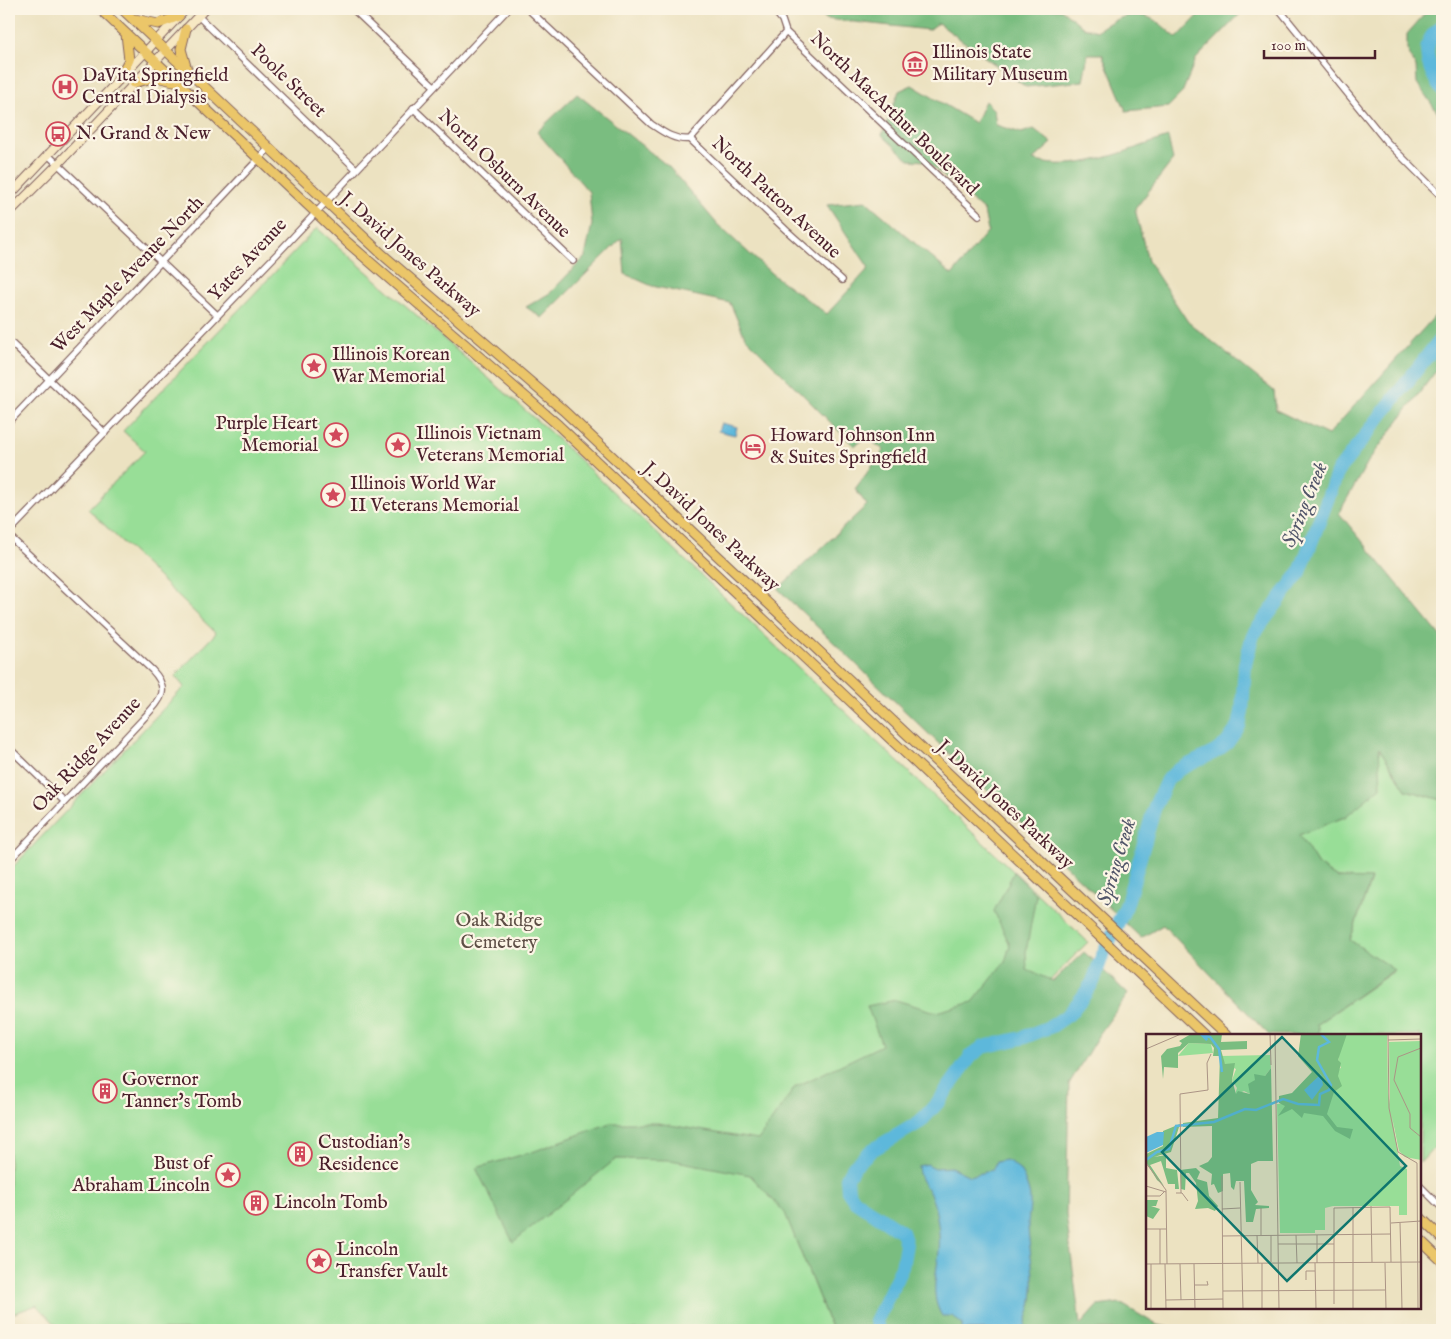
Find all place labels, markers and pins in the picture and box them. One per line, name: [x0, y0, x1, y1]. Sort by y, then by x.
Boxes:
place label: Illinois State Military Museum: [932, 41, 1068, 87]
museum icon: Illinois State Military Museum: [902, 51, 928, 77]
place label: DaVita Springfield Central Dialysis: [82, 64, 229, 110]
hospital icon: DaVita Springfield Central Dialysis: [52, 74, 78, 100]
bus stop icon: N. Grand & New: [45, 121, 71, 147]
place label: N. Grand & New: [76, 122, 211, 146]
place label: Illinois Korean War Memorial: [332, 343, 450, 389]
place icon: Illinois Korean War Memorial: [301, 353, 327, 379]
place label: Purple Heart Memorial: [216, 412, 319, 458]
place icon: Purple Heart Memorial: [323, 422, 349, 448]
place label: Illinois Vietnam Veterans Memorial: [415, 422, 565, 468]
place label: Howard Johnson Inn & Suites Springfield: [770, 424, 935, 470]
place icon: Illinois Vietnam Veterans Memorial: [385, 432, 411, 458]
hotel icon: Howard Johnson Inn & Suites Springfield: [740, 434, 766, 460]
place label: Illinois World War II Veterans Memorial: [350, 472, 520, 518]
place icon: Illinois World War II Veterans Memorial: [320, 482, 346, 508]
place label: Governor Tanner's Tomb: [122, 1068, 242, 1114]
building icon: Governor Tanner's Tomb: [92, 1078, 118, 1104]
place label: Custodian's Residence: [318, 1131, 410, 1177]
building icon: Custodian's Residence: [287, 1141, 313, 1167]
place label: Bust of Abraham Lincoln: [71, 1152, 213, 1198]
place icon: Bust of Abraham Lincoln: [215, 1162, 241, 1188]
building icon: Lincoln Tomb: [243, 1190, 269, 1216]
place label: Lincoln Tomb: [274, 1191, 388, 1215]
place label: Lincoln Transfer Vault: [336, 1238, 449, 1284]
place icon: Lincoln Transfer Vault: [306, 1248, 332, 1274]

